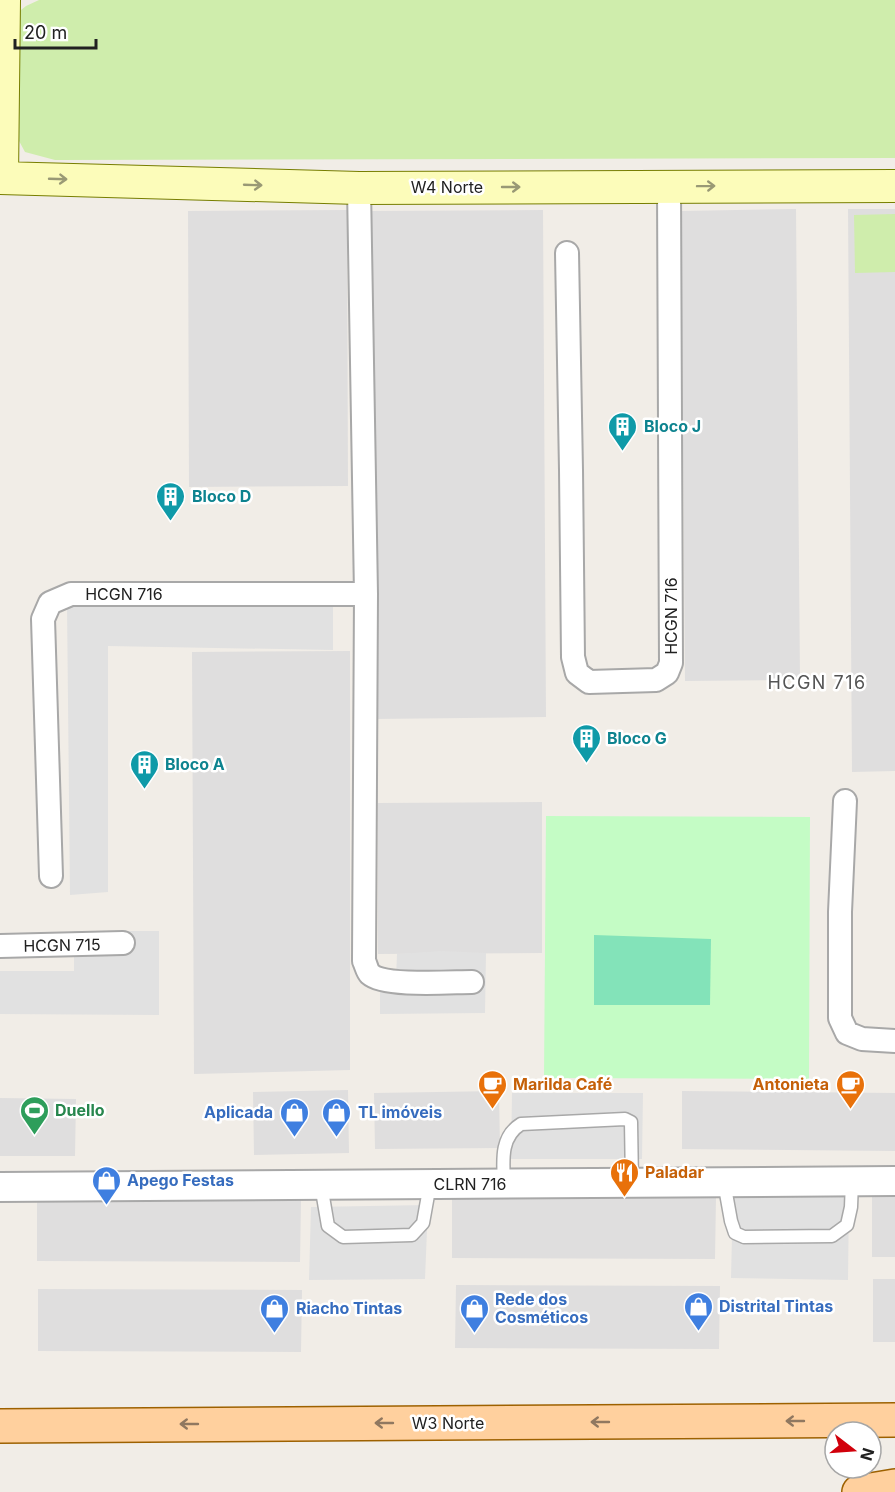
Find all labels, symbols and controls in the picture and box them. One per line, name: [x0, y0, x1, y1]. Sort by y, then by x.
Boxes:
scale bar: [15, 12, 96, 50]
text: 20 m: [24, 22, 67, 43]
one-way arrow: [48, 174, 68, 185]
street label: W4 Norte: [411, 177, 483, 197]
one-way arrow: [243, 179, 263, 190]
one-way arrow: [696, 180, 716, 191]
one-way arrow: [501, 181, 521, 193]
building icon: Bloco J: [607, 410, 639, 452]
place label: Bloco J: [644, 416, 701, 436]
building icon: Bloco D: [155, 480, 187, 522]
place label: Bloco D: [192, 486, 251, 506]
street label: HCGN 716: [661, 577, 681, 655]
street label: HCGN 716: [85, 584, 163, 604]
district label: HCGN 716: [767, 672, 867, 693]
building icon: Bloco G: [570, 722, 602, 764]
place label: Bloco G: [607, 728, 667, 748]
building icon: Bloco A: [128, 748, 160, 790]
place label: Bloco A: [165, 754, 225, 774]
street label: HCGN 715: [23, 934, 101, 956]
cafe icon: Marilda Café: [476, 1068, 508, 1110]
cafe icon: Antonieta: [834, 1068, 866, 1110]
place label: Marilda Café: [513, 1074, 612, 1094]
place label: Antonieta: [753, 1074, 829, 1094]
sports icon: Duello: [18, 1094, 50, 1136]
shop icon: Aplicada: [278, 1096, 310, 1138]
shop icon: TL imóveis: [321, 1096, 353, 1138]
place label: Duello: [55, 1100, 105, 1120]
place label: Aplicada: [204, 1102, 273, 1122]
place label: TL imóveis: [358, 1102, 442, 1122]
restaurant icon: Paladar: [608, 1156, 640, 1198]
place label: Paladar: [645, 1162, 704, 1182]
shop icon: Apego Festas: [90, 1164, 122, 1206]
place label: Apego Festas: [127, 1170, 234, 1190]
street label: CLRN 716: [433, 1174, 507, 1194]
place label: Rede dos Cosméticos: [495, 1289, 588, 1327]
shop icon: Distrital Tintas: [682, 1290, 714, 1332]
shop icon: Riacho Tintas: [259, 1292, 291, 1334]
shop icon: Rede dos Cosméticos: [458, 1292, 490, 1334]
place label: Distrital Tintas: [719, 1296, 833, 1316]
place label: Riacho Tintas: [296, 1298, 402, 1318]
street label: W3 Norte: [412, 1413, 484, 1433]
one-way arrow: [785, 1415, 805, 1426]
one-way arrow: [590, 1416, 610, 1428]
one-way arrow: [374, 1417, 394, 1429]
one-way arrow: [179, 1418, 199, 1430]
north arrow: [823, 1420, 883, 1480]
text: N: [856, 1446, 879, 1463]

